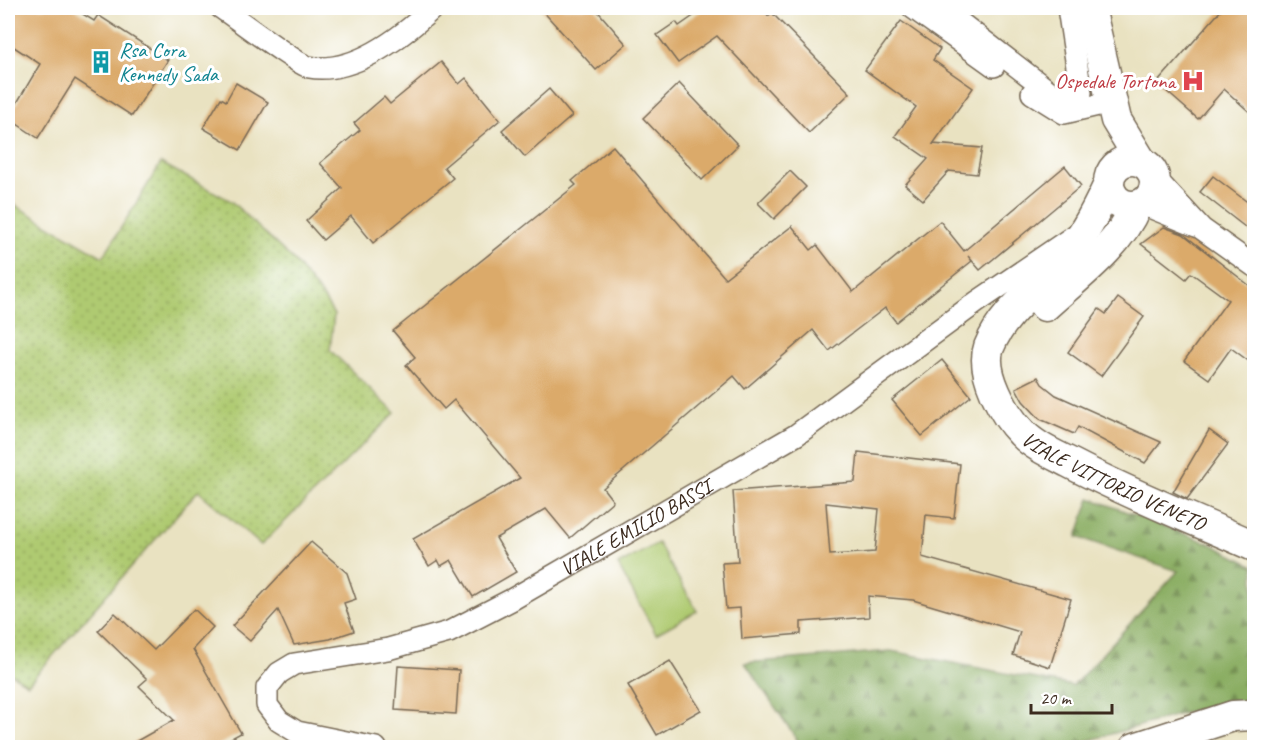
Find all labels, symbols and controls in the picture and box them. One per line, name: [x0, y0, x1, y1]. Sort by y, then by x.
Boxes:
place label: Rsa Cora Kennedy Sada: [119, 37, 220, 87]
building icon: Rsa Cora Kennedy Sada: [88, 49, 114, 75]
place label: Ospedale Tortona: [1055, 68, 1177, 94]
hospital icon: Ospedale Tortona: [1180, 68, 1206, 94]
street label: VIALE VITTORIO VENETO: [1017, 426, 1211, 537]
street label: VIALE EMILIO BASSI: [556, 471, 720, 582]
scale bar: [1031, 677, 1112, 715]
text: 20 m: [1040, 687, 1073, 709]

